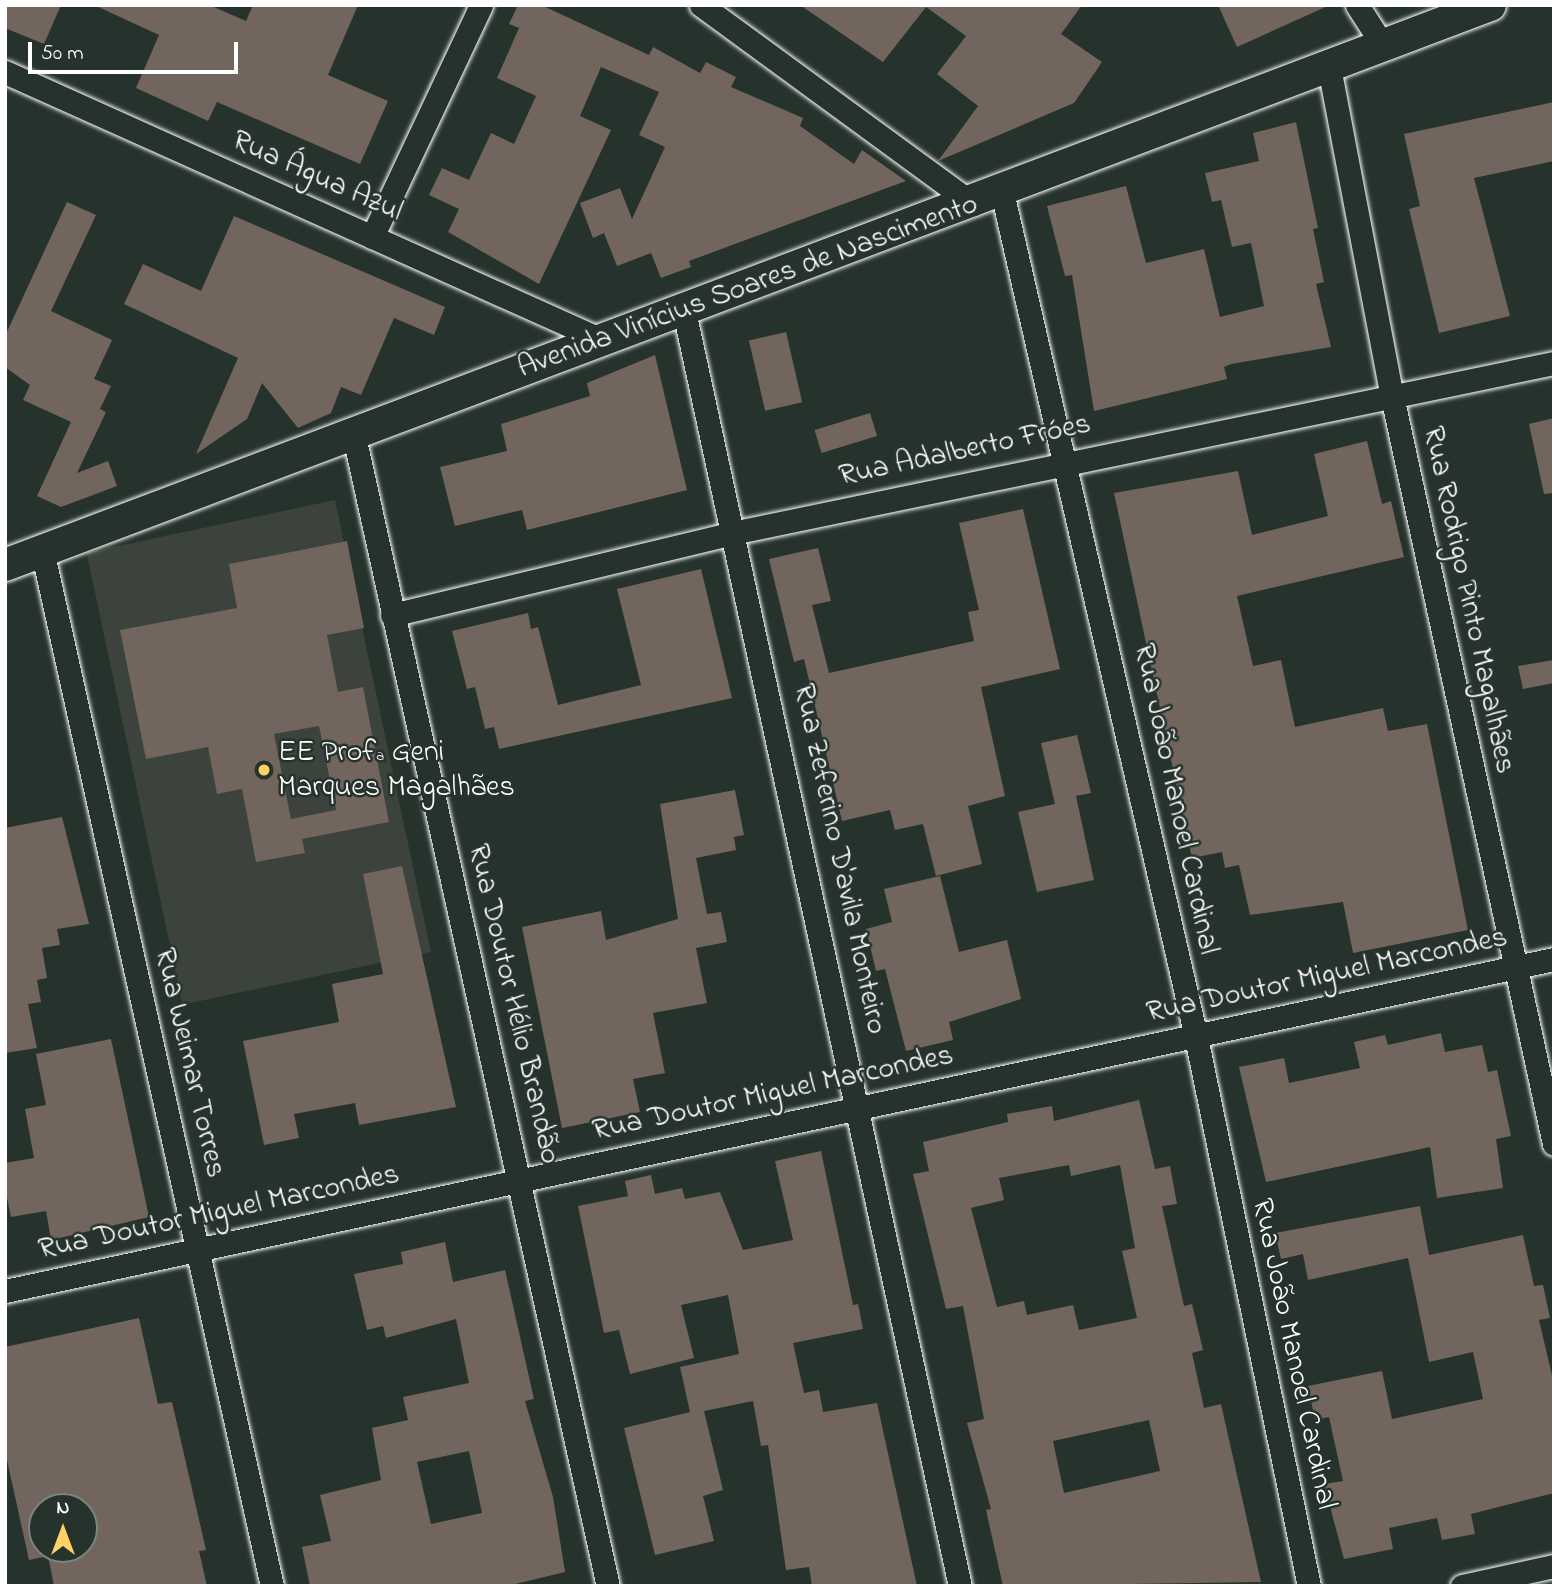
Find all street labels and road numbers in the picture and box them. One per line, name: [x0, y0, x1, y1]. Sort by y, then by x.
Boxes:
street label: Rua Água Azul: [226, 123, 408, 231]
street label: Avenida Vinícius Soares de Nascimento: [513, 187, 983, 387]
street label: Rua Adalberto Fróes: [836, 407, 1094, 495]
street label: Rua Rodrigo Pinto Magalhães: [1414, 423, 1522, 777]
street label: Rua João Manoel Cardinal: [1124, 640, 1226, 958]
street label: Rua Zeferino D'avila Monteiro: [784, 681, 894, 1037]
street label: Rua Doutor Hélio Brandão: [459, 841, 567, 1167]
street label: Rua Doutor Miguel Marcondes: [1143, 920, 1511, 1032]
street label: Rua Weimar Torres: [145, 945, 233, 1181]
street label: Rua Doutor Miguel Marcondes: [589, 1038, 957, 1150]
street label: Rua Doutor Miguel Marcondes: [35, 1157, 403, 1269]
street label: Rua João Manoel Cardinal: [1242, 1195, 1344, 1513]

